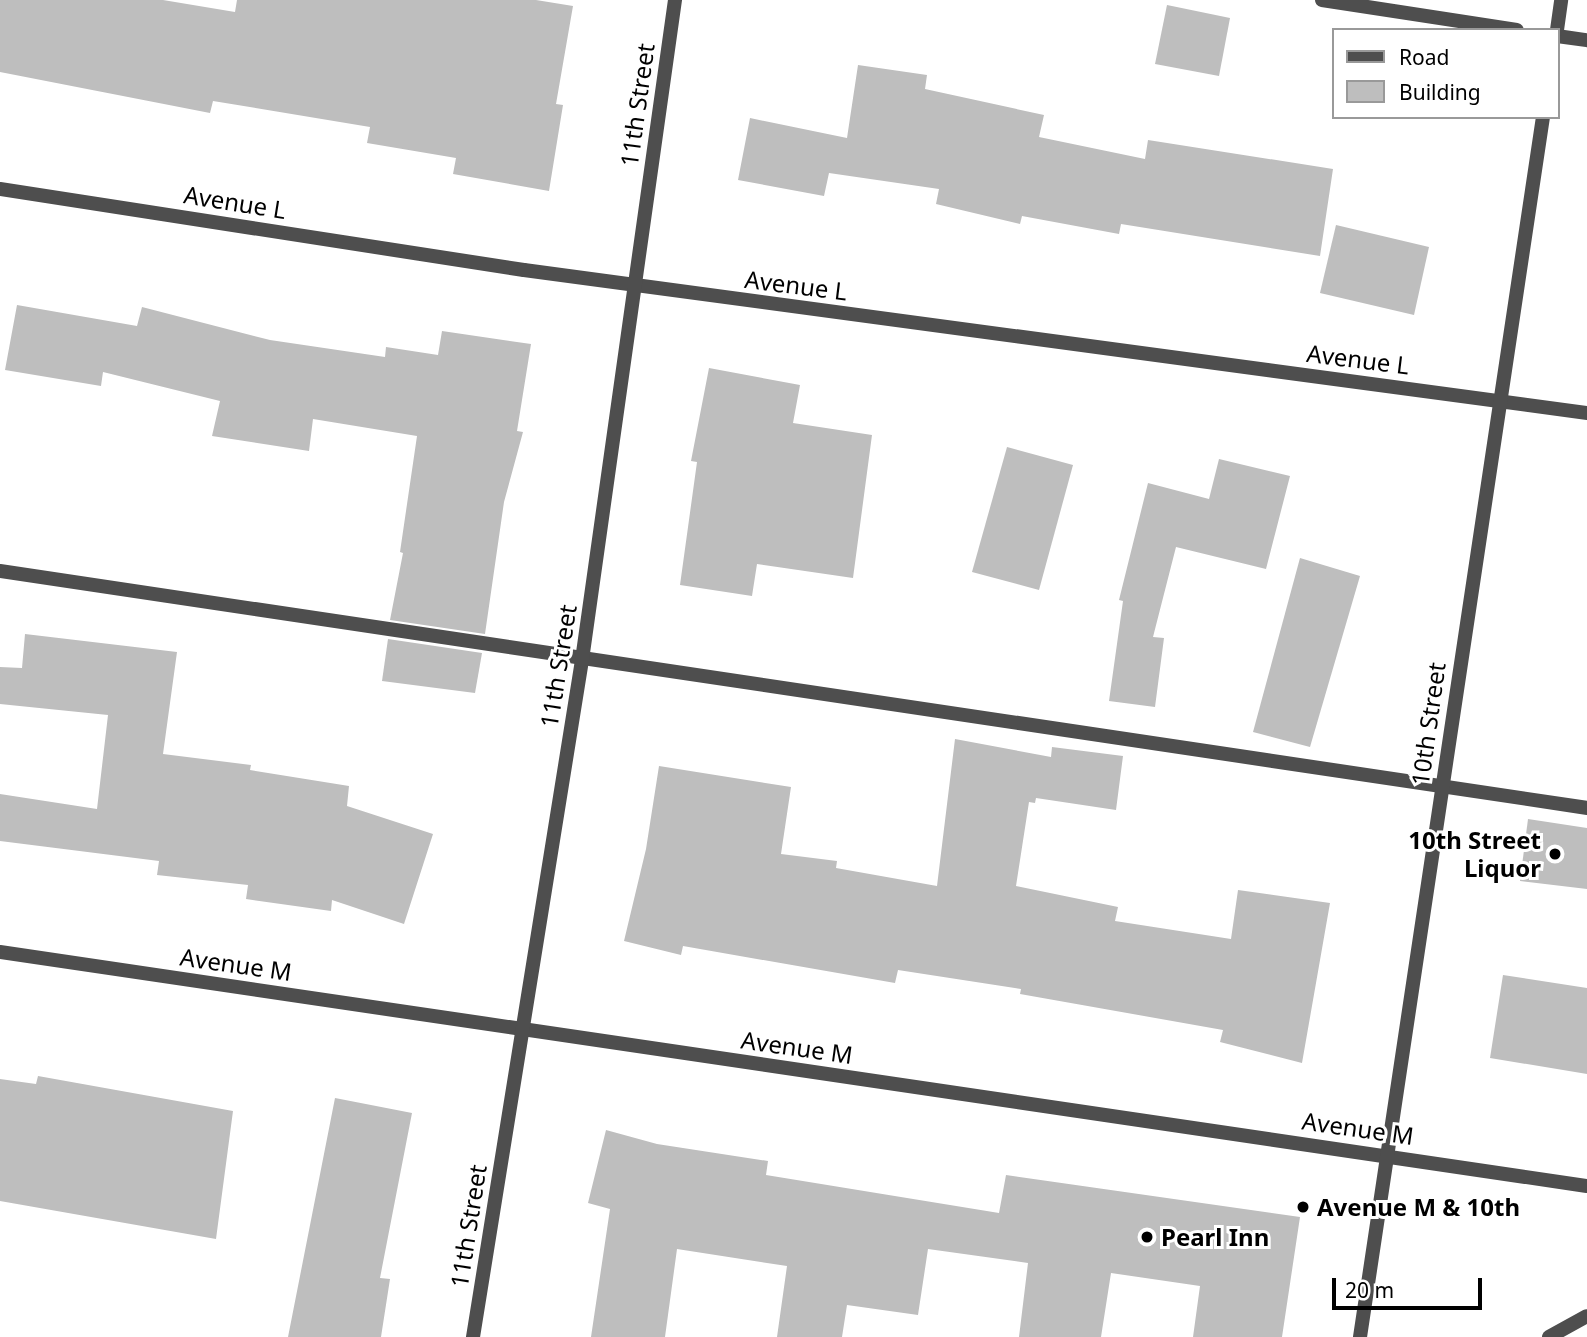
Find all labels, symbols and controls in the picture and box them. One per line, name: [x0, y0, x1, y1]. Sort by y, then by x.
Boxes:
legend: [1332, 28, 1559, 119]
street label: 11th Street: [614, 42, 660, 168]
text: Road: [1399, 43, 1449, 71]
text: Building: [1399, 78, 1481, 106]
street label: Avenue L: [182, 180, 288, 224]
street label: Avenue L: [743, 264, 849, 306]
street label: Avenue L: [1305, 338, 1411, 380]
street label: 11th Street: [534, 602, 582, 730]
street label: 10th Street: [1405, 661, 1451, 787]
place label: 10th Street Liquor: [1408, 826, 1541, 882]
marker: 10th Street Liquor: [1547, 846, 1563, 862]
street label: Avenue M: [178, 942, 294, 986]
street label: Avenue M: [739, 1025, 855, 1069]
street label: Avenue M: [1300, 1106, 1416, 1150]
street label: 11th Street: [444, 1162, 492, 1290]
place label: Avenue M & 10th: [1317, 1193, 1520, 1221]
marker: Avenue M & 10th: [1295, 1199, 1311, 1215]
place label: Pearl Inn: [1161, 1223, 1269, 1251]
marker: Pearl Inn: [1139, 1229, 1155, 1245]
scale bar: [1335, 1264, 1486, 1308]
text: 20 m: [1345, 1276, 1394, 1304]

